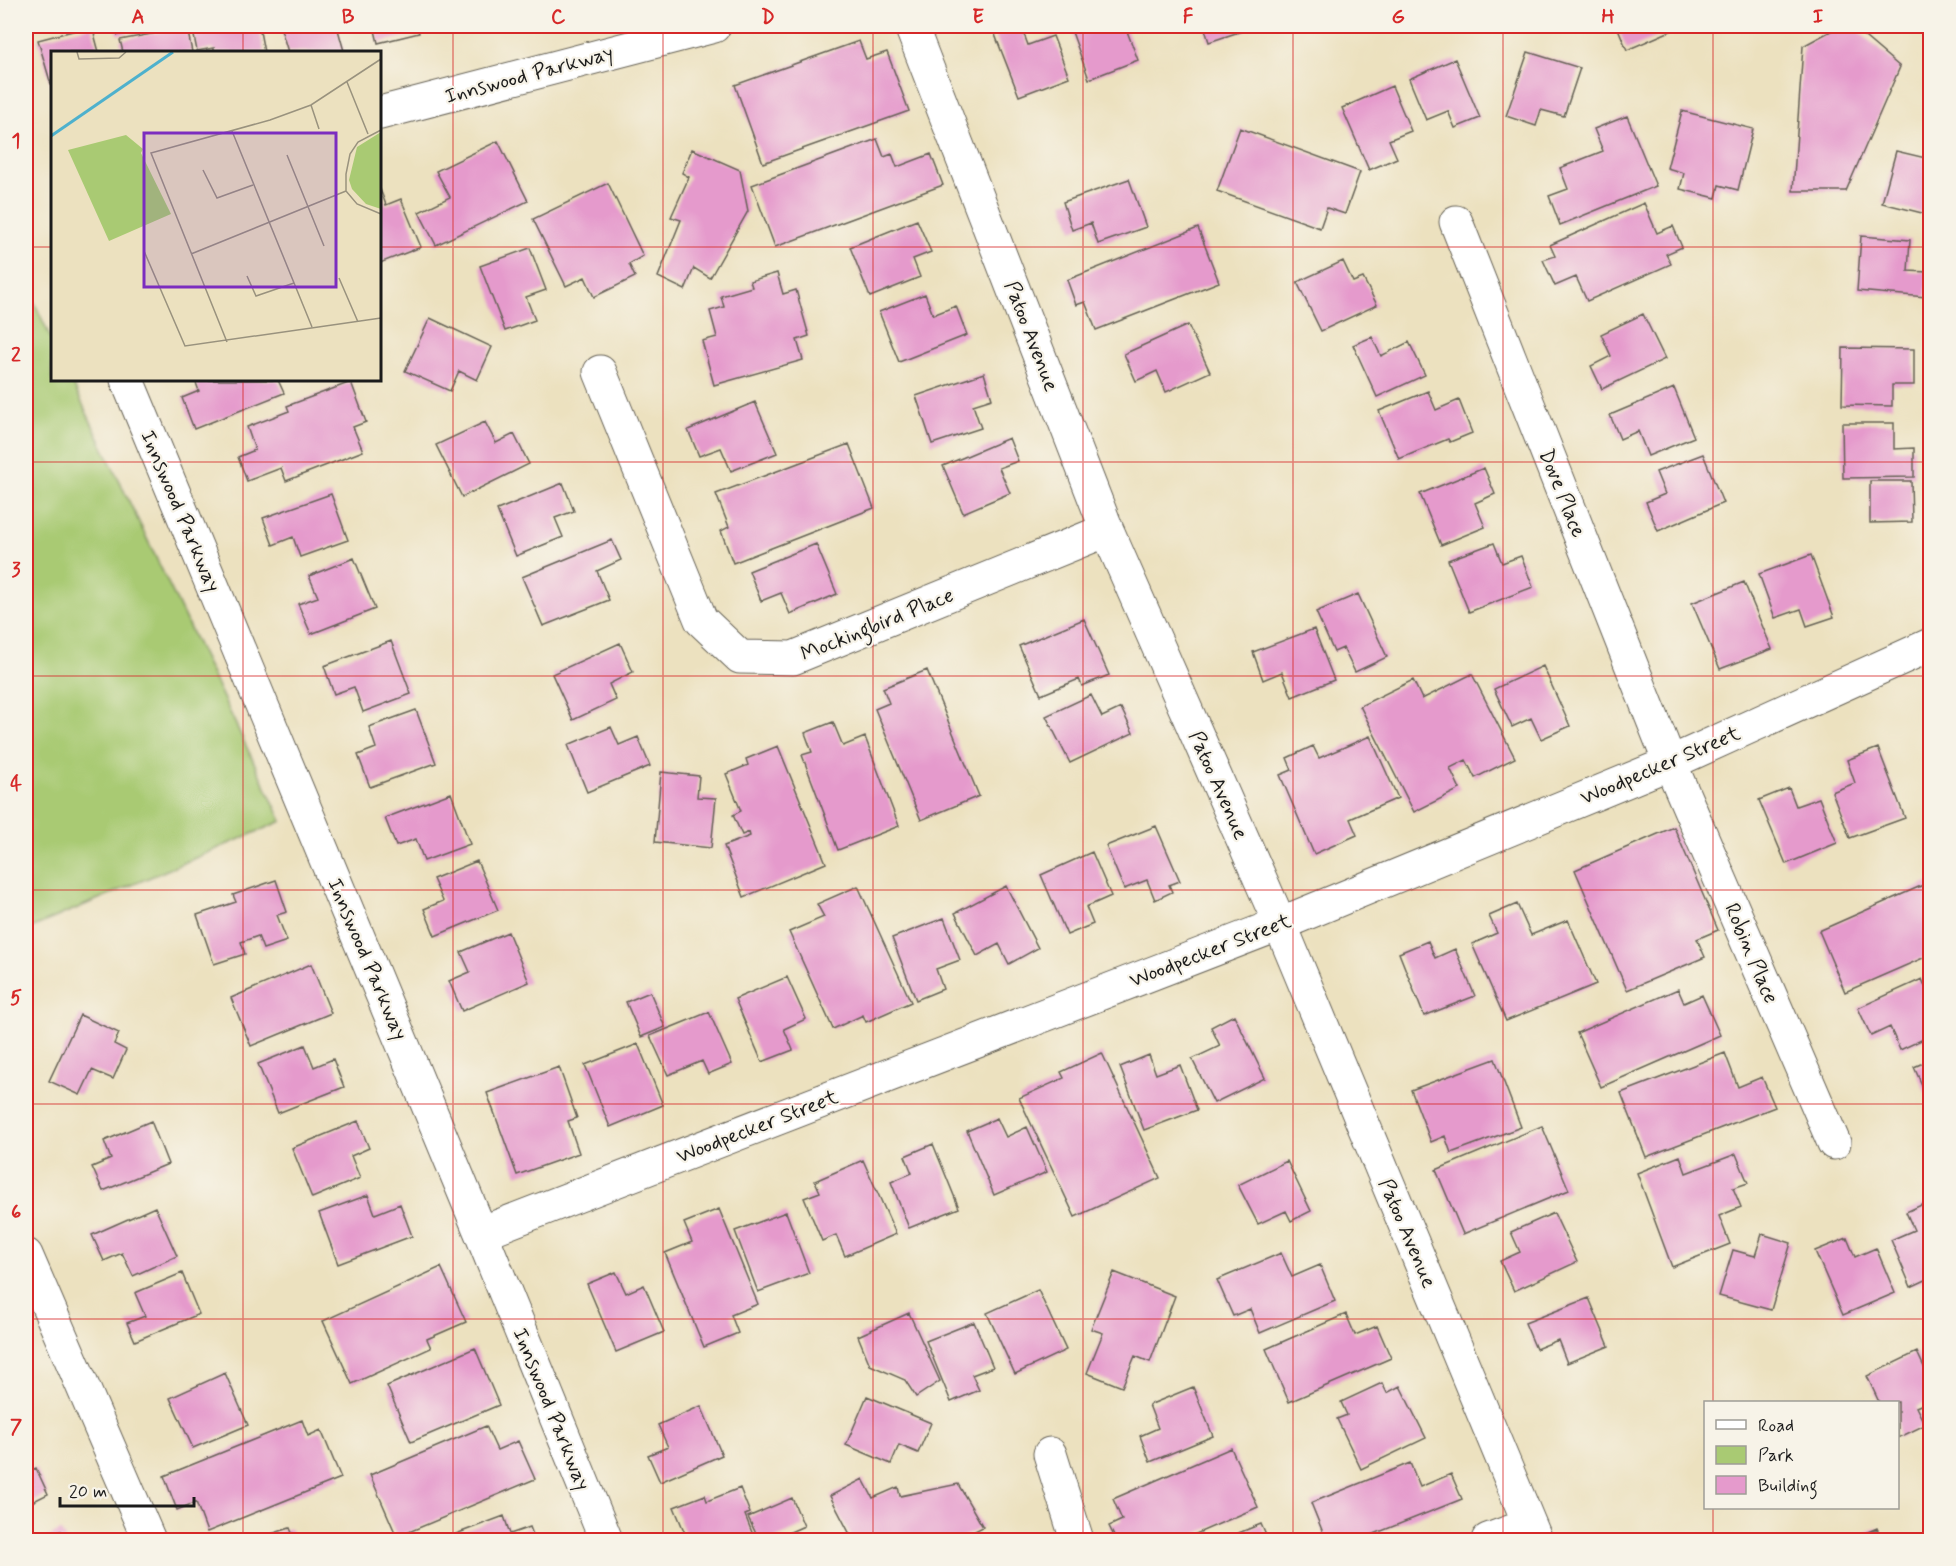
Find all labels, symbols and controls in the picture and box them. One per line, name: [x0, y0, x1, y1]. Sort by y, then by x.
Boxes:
text: A: [131, 4, 145, 31]
text: B: [342, 4, 355, 31]
text: C: [551, 4, 566, 31]
text: D: [761, 4, 775, 31]
text: E: [972, 4, 984, 31]
text: F: [1183, 4, 1194, 31]
text: G: [1391, 4, 1405, 31]
text: H: [1601, 4, 1615, 31]
text: I: [1813, 4, 1823, 31]
street label: Innswood Parkway: [442, 39, 616, 111]
inset map: [51, 51, 381, 381]
text: 1: [12, 128, 20, 155]
street label: Patoo Avenue: [997, 277, 1065, 396]
text: 2: [11, 342, 21, 369]
street label: Innswood Parkway: [133, 426, 227, 596]
street label: Dove Place: [1532, 445, 1593, 542]
text: 3: [11, 557, 21, 584]
street label: Mockingbird Place: [797, 581, 959, 670]
street label: Woodpecker Street: [1576, 719, 1745, 812]
street label: Patoo Avenue: [1182, 727, 1255, 844]
text: 4: [10, 771, 22, 798]
street label: Innswood Parkway: [320, 874, 414, 1044]
street label: Robin Place: [1717, 899, 1785, 1008]
street label: Woodpecker Street: [1125, 907, 1296, 995]
text: 5: [10, 985, 22, 1012]
street label: Woodpecker Street: [672, 1083, 843, 1171]
street label: Patoo Avenue: [1371, 1174, 1443, 1292]
text: 6: [11, 1199, 21, 1226]
street label: Innswood Parkway: [506, 1324, 596, 1495]
legend: [1704, 1401, 1899, 1509]
text: 7: [10, 1414, 22, 1441]
text: Road: [1758, 1414, 1794, 1438]
text: Park: [1758, 1444, 1794, 1468]
scale bar: [60, 1470, 194, 1508]
text: Building: [1758, 1474, 1818, 1500]
text: 20 m: [69, 1480, 107, 1504]

